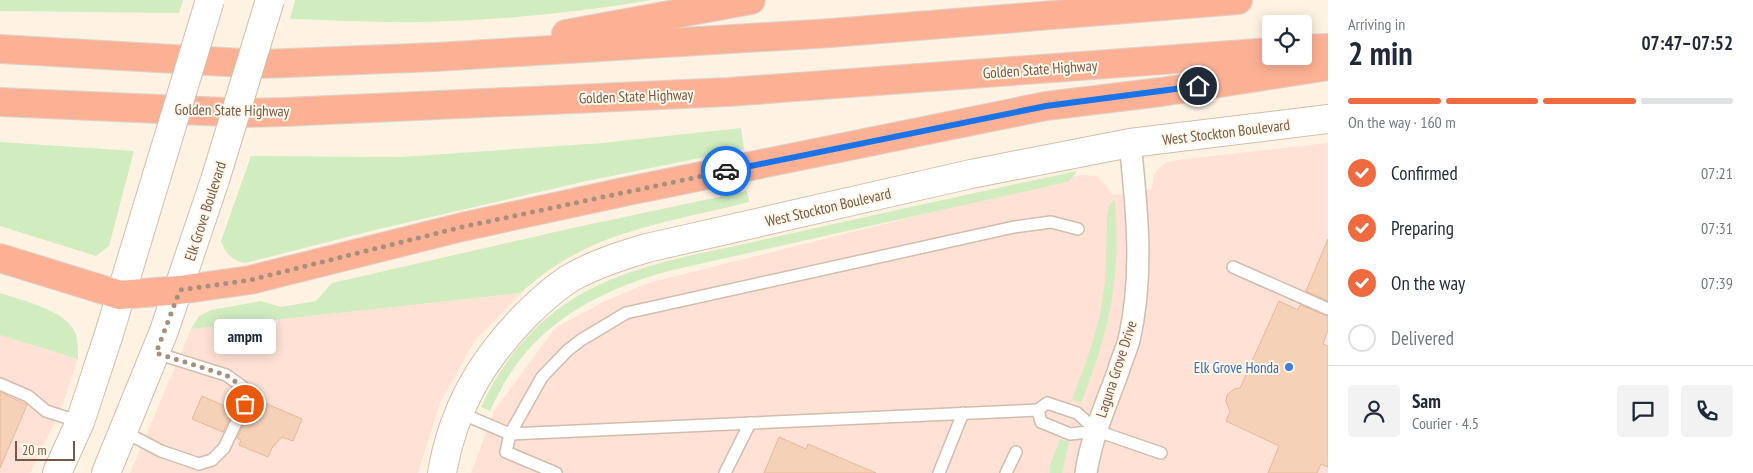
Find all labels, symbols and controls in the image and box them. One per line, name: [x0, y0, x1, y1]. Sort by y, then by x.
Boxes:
text: Arriving in: [1348, 14, 1405, 34]
map controls: [1262, 15, 1312, 65]
button: locate: [1262, 15, 1312, 65]
text: 07:47–07:52: [1641, 31, 1733, 55]
text: 2 min: [1348, 32, 1413, 74]
street label: Golden State Highway: [982, 56, 1098, 82]
pin: [1177, 65, 1219, 107]
icon: home: [1184, 72, 1212, 100]
street label: Golden State Highway: [578, 84, 694, 107]
street label: Golden State Highway: [175, 100, 290, 121]
text: On the way · 160 m: [1348, 112, 1456, 132]
street label: West Stockton Boulevard: [1161, 115, 1291, 149]
courier: [701, 146, 751, 196]
icon: car: [712, 157, 740, 185]
street label: Elk Grove Boulevard: [180, 159, 230, 263]
icon: check: [1348, 159, 1376, 187]
text: Confirmed: [1391, 161, 1458, 185]
text: 07:21: [1701, 163, 1733, 183]
street label: West Stockton Boulevard: [763, 183, 893, 231]
icon: check: [1348, 214, 1376, 242]
text: Preparing: [1391, 216, 1454, 240]
text: 07:31: [1701, 218, 1733, 238]
icon: check: [1348, 269, 1376, 297]
text: On the way: [1391, 271, 1465, 295]
text: 07:39: [1701, 273, 1733, 293]
street label: Laguna Grove Drive: [1091, 318, 1141, 420]
callout: ampm: [214, 319, 276, 354]
text: ampm: [228, 326, 262, 346]
text: Delivered: [1391, 326, 1454, 350]
place label: Elk Grove Honda: [1194, 358, 1279, 377]
marker: Elk Grove Honda: [1283, 361, 1295, 373]
pin: [224, 383, 266, 425]
button: person: [1348, 385, 1400, 437]
button: chat: [1617, 385, 1669, 437]
button: phone: [1681, 385, 1733, 437]
text: Sam: [1412, 389, 1441, 413]
icon: bag: [231, 390, 259, 418]
text: Courier · 4.5: [1412, 413, 1479, 433]
scale bar: [15, 438, 75, 461]
text: 20 m: [22, 441, 47, 459]

